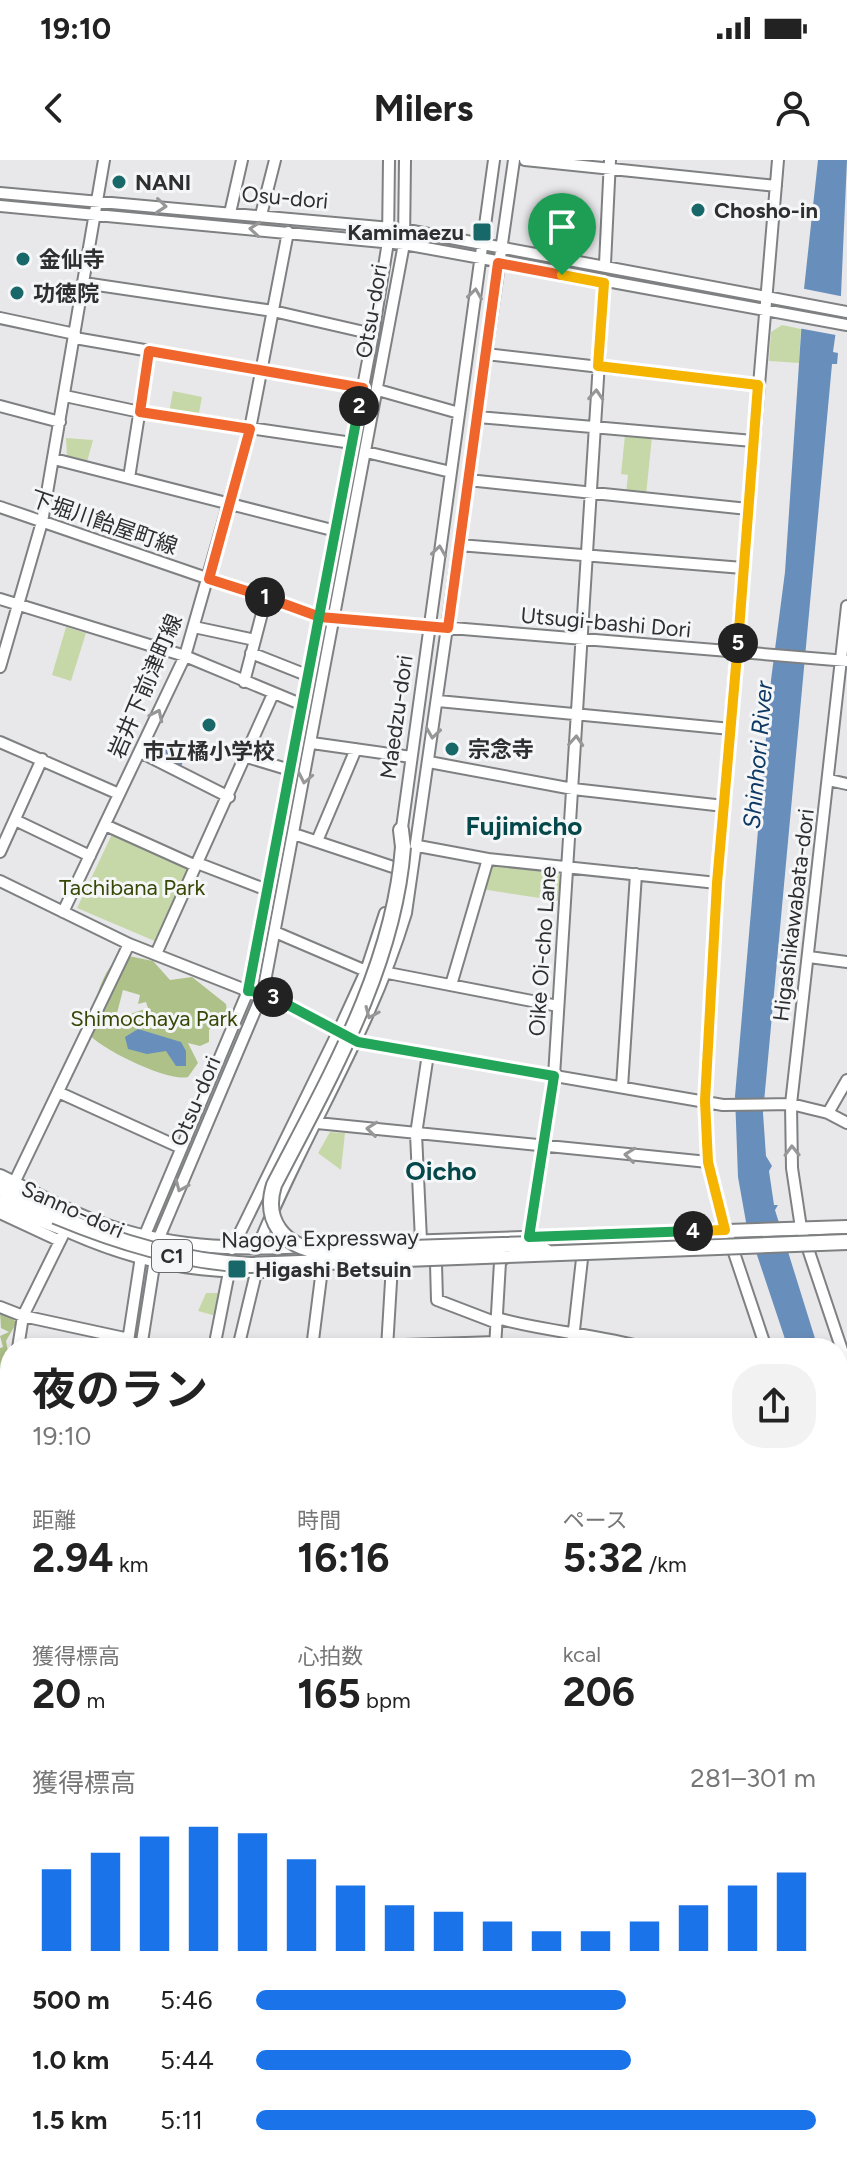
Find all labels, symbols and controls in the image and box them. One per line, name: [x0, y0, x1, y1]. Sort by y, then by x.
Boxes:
text: 19:10: [40, 10, 111, 47]
icon: back: [32, 86, 76, 130]
icon: person: [771, 86, 815, 130]
text: Milers: [374, 87, 473, 130]
place label: NANI: [135, 169, 191, 196]
marker: NANI: [110, 173, 128, 191]
street label: Osu-dori: [240, 180, 329, 215]
pin: [528, 193, 596, 275]
place label: Chosho-in: [714, 197, 818, 224]
one-way arrow: [155, 198, 168, 215]
marker: Chosho-in: [689, 201, 707, 219]
icon: arrive: [540, 205, 584, 249]
place label: Kamimaezu: [347, 219, 464, 246]
one-way arrow: [248, 221, 261, 238]
marker: Kamimaezu: [471, 221, 493, 243]
place label: 金仙寺: [39, 246, 105, 273]
marker: 金仙寺: [14, 250, 32, 268]
street label: Otsu-dori: [350, 262, 393, 360]
place label: 功徳院: [33, 280, 99, 307]
marker: 功徳院: [8, 284, 26, 302]
one-way arrow: [467, 287, 484, 300]
pin: 2: [339, 386, 379, 426]
one-way arrow: [587, 388, 604, 401]
text: 2: [353, 392, 365, 419]
street label: 下堀川飴屋町線: [27, 485, 181, 560]
one-way arrow: [430, 544, 447, 558]
pin: 1: [245, 577, 285, 617]
text: 1: [260, 583, 270, 610]
street label: Utsugi-bashi Dori: [519, 602, 692, 643]
street label: 岩井下前津町線: [103, 610, 188, 762]
pin: 5: [718, 623, 758, 663]
text: 5: [732, 629, 744, 656]
street label: Maedzu-dori: [374, 653, 419, 781]
water label: Shinhori River: [737, 679, 778, 830]
one-way arrow: [147, 709, 163, 724]
marker: 市立橘小学校: [200, 716, 218, 734]
one-way arrow: [425, 727, 442, 740]
one-way arrow: [567, 734, 584, 747]
place label: 宗念寺: [468, 736, 534, 763]
place label: 市立橘小学校: [143, 738, 275, 765]
marker: 宗念寺: [443, 740, 461, 758]
one-way arrow: [297, 771, 314, 785]
street label: Higashikawabata-dori: [767, 807, 820, 1023]
district label: Fujimicho: [466, 810, 582, 842]
street label: Oike Oi-cho Lane: [523, 865, 562, 1037]
park label: Tachibana Park: [59, 874, 205, 901]
pin: 3: [253, 977, 293, 1017]
text: 3: [267, 983, 279, 1010]
park label: Shimochaya Park: [70, 1005, 238, 1032]
one-way arrow: [364, 1005, 380, 1019]
street label: Otsu-dori: [164, 1052, 227, 1150]
one-way arrow: [365, 1121, 378, 1138]
one-way arrow: [783, 1144, 801, 1157]
one-way arrow: [624, 1146, 637, 1163]
district label: Oicho: [405, 1155, 477, 1187]
street label: Sanno-dori: [17, 1175, 128, 1244]
one-way arrow: [175, 1178, 191, 1192]
pin: 4: [673, 1211, 713, 1251]
text: 4: [686, 1217, 700, 1244]
street label: Nagoya Expressway: [221, 1223, 419, 1254]
road number: C1: [152, 1240, 192, 1272]
place label: Higashi Betsuin: [255, 1256, 412, 1283]
marker: Higashi Betsuin: [226, 1258, 248, 1280]
text: 夜のラン: [32, 1363, 208, 1416]
button: share: [732, 1364, 816, 1448]
text: 19:10: [32, 1420, 91, 1452]
text: 距離: [32, 1507, 76, 1534]
text: 時間: [297, 1507, 341, 1534]
text: ペース: [563, 1507, 628, 1534]
text: 2.94: [32, 1534, 114, 1582]
text: 16:16: [297, 1534, 390, 1582]
text: 5:32: [563, 1534, 643, 1582]
text: km: [114, 1551, 148, 1578]
text: /km: [643, 1551, 687, 1578]
text: kcal: [563, 1641, 601, 1668]
text: 獲得標高: [32, 1643, 120, 1670]
text: 心拍数: [297, 1643, 363, 1670]
text: 206: [563, 1668, 635, 1716]
text: 20: [32, 1670, 81, 1718]
text: 165: [297, 1670, 361, 1718]
text: m: [81, 1687, 105, 1714]
text: bpm: [361, 1687, 411, 1714]
text: 281–301 m: [690, 1762, 816, 1794]
text: 獲得標高: [32, 1767, 136, 1799]
text: 500 m: [32, 1984, 110, 2016]
text: 5:46: [160, 1984, 212, 2016]
text: 1.0 km: [32, 2044, 109, 2076]
text: 5:44: [160, 2044, 214, 2076]
text: 1.5 km: [32, 2104, 107, 2136]
text: 5:11: [160, 2104, 203, 2136]

